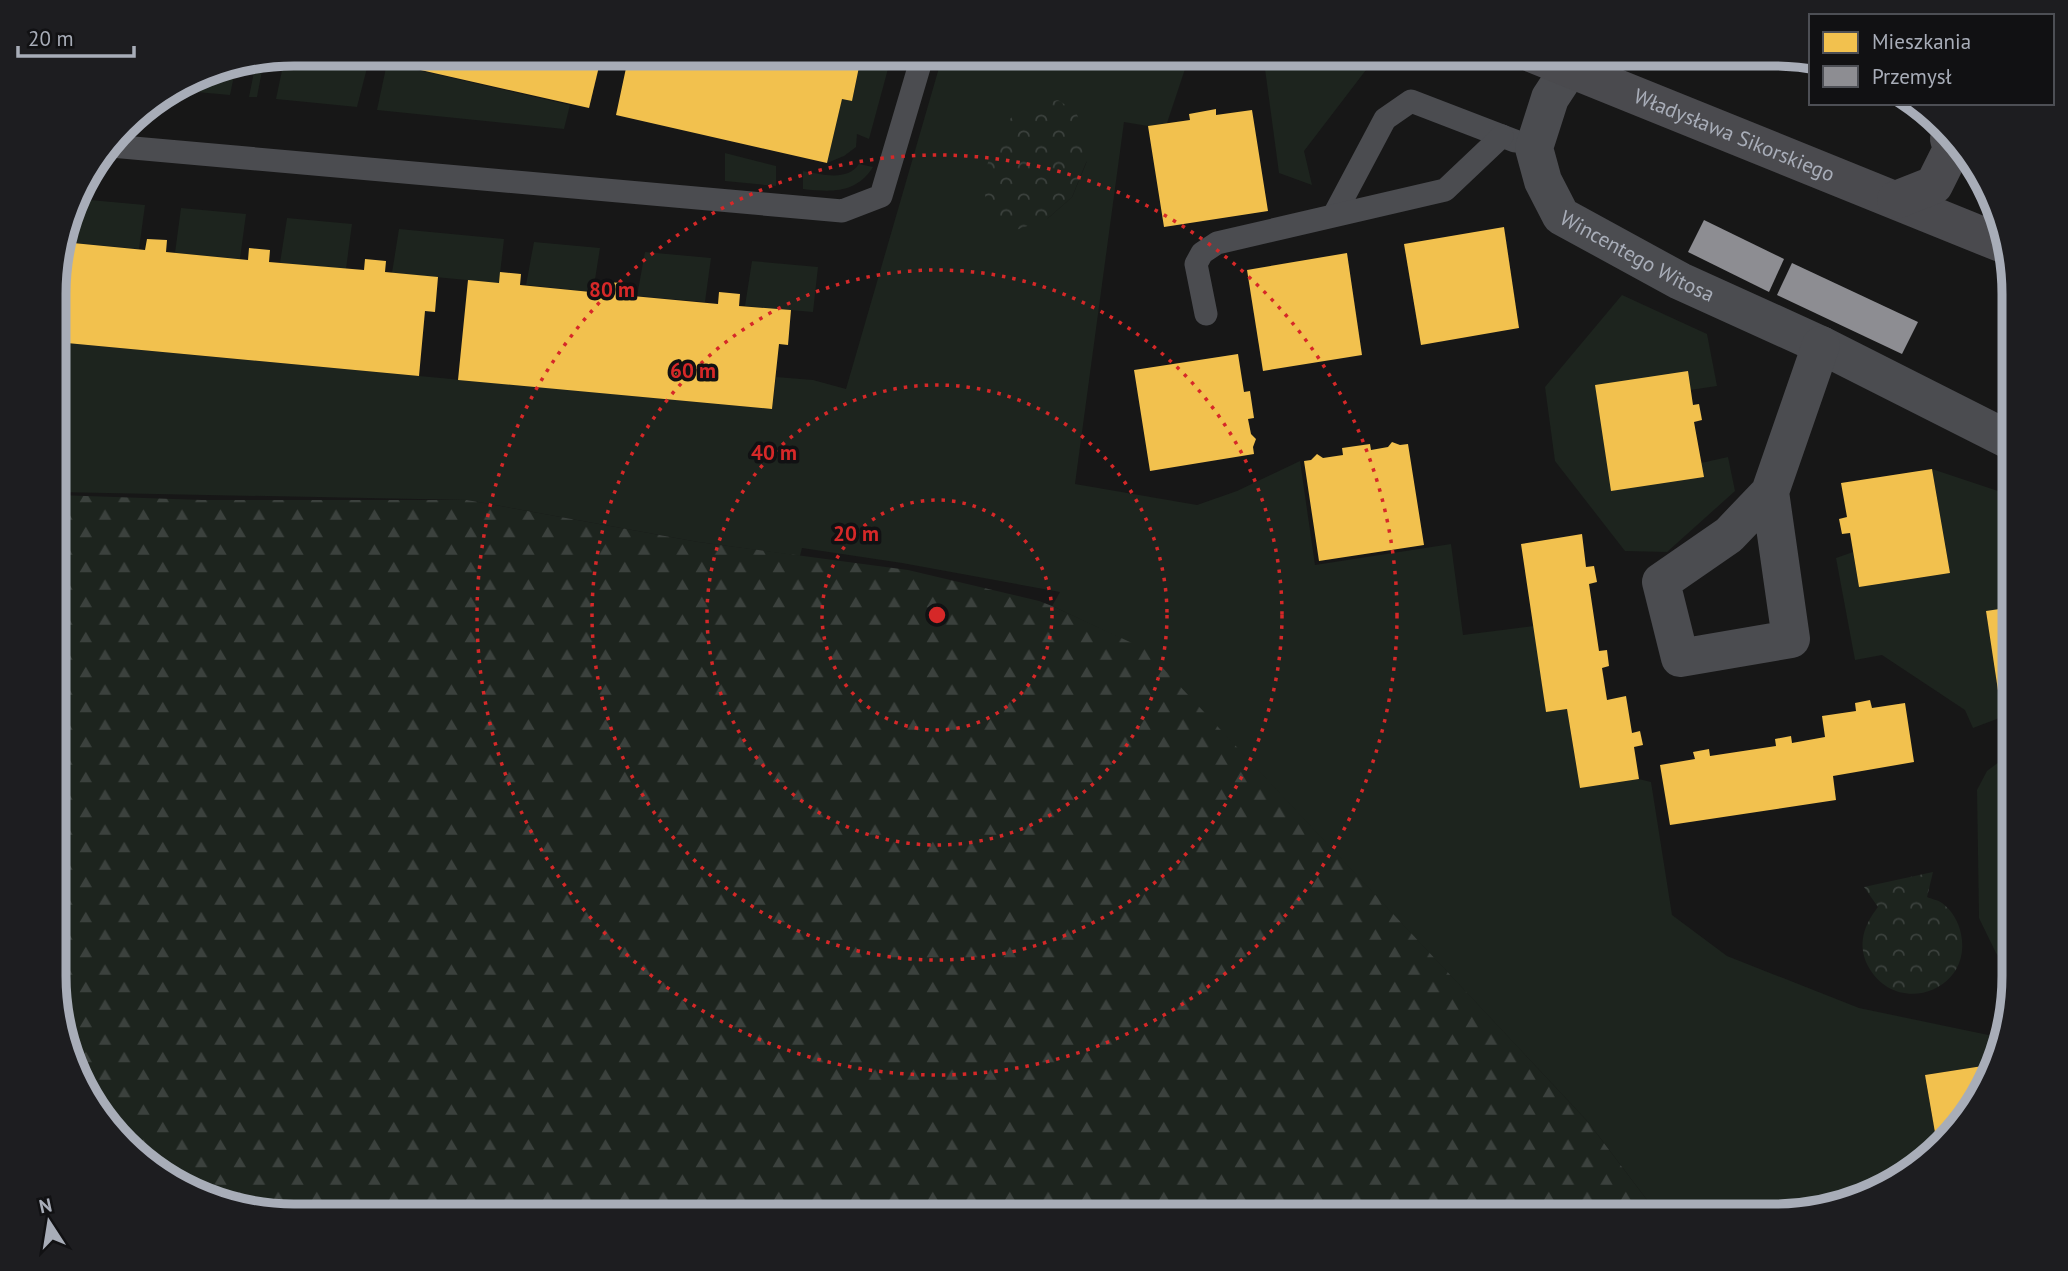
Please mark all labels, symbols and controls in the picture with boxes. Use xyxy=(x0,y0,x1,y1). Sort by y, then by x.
scale bar xyxy=(18,14,133,58)
legend xyxy=(1809,14,2054,105)
text: 20 m xyxy=(28,25,74,52)
text: Mieszkania xyxy=(1872,28,1971,55)
text: Przemysł xyxy=(1872,63,1952,90)
street label: Władysława Sikorskiego xyxy=(1630,82,1839,188)
street label: Wincentego Witosa xyxy=(1555,204,1719,308)
text: 80 m xyxy=(589,276,635,303)
text: 60 m xyxy=(670,357,716,384)
text: 40 m xyxy=(751,439,797,466)
text: 20 m xyxy=(833,520,879,547)
centre of rings xyxy=(925,603,949,627)
north arrow xyxy=(14,1187,84,1257)
text: N xyxy=(37,1192,54,1218)

